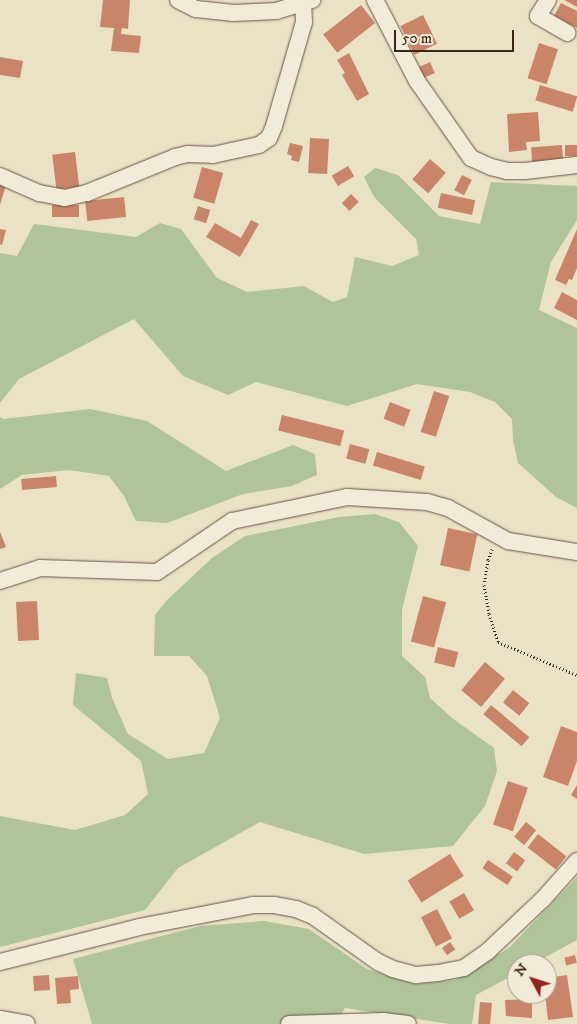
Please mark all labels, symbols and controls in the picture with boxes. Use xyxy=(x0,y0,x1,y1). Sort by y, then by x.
scale bar xyxy=(397,20,517,52)
text: 50 m xyxy=(402,29,432,48)
north arrow xyxy=(507,954,557,1004)
text: N xyxy=(511,960,532,980)

